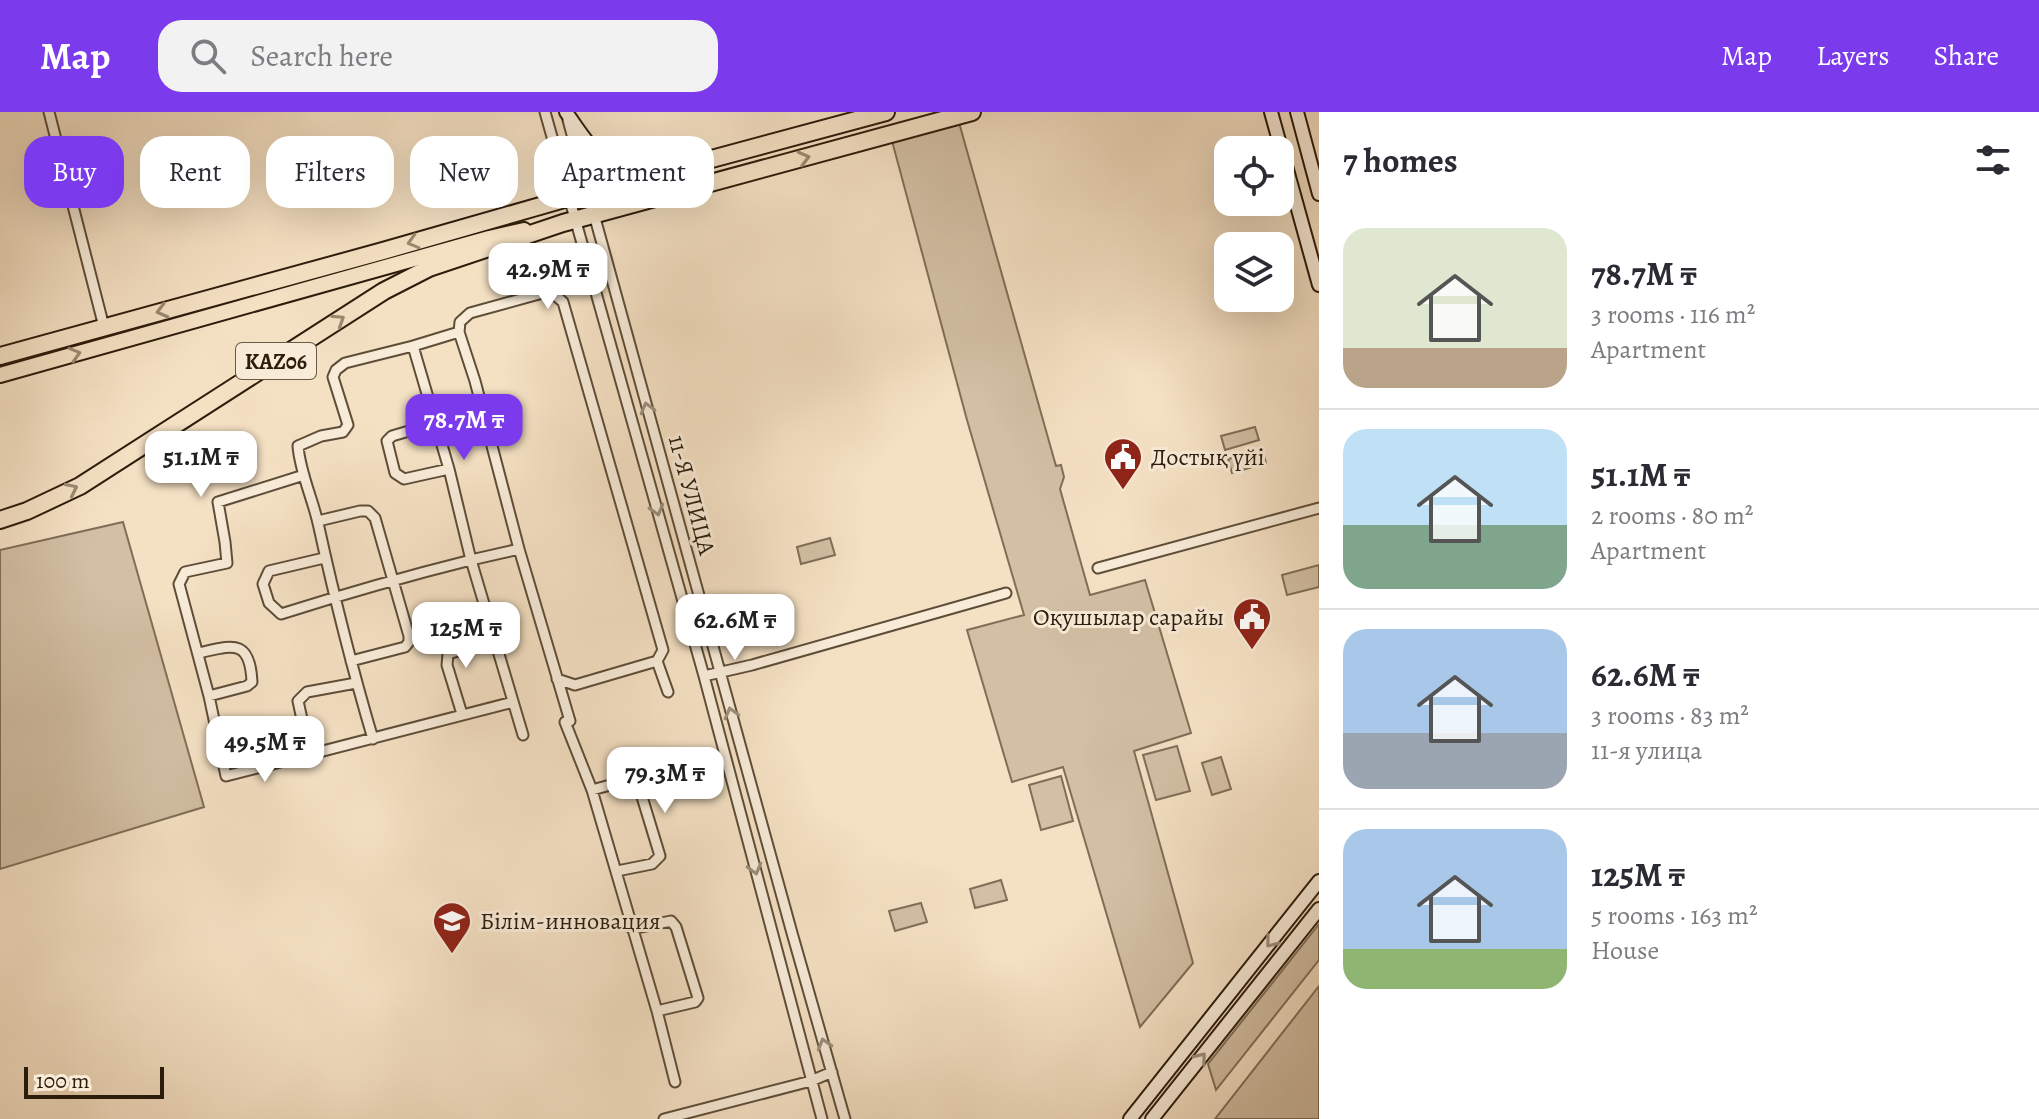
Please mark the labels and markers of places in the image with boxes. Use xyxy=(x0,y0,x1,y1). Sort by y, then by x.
pin: 42.9M ₸ xyxy=(474,243,622,311)
pin: 78.7M ₸ xyxy=(390,394,538,462)
pin: 51.1M ₸ xyxy=(127,431,275,499)
public building icon: Достық үйі xyxy=(1102,436,1144,491)
place label: Достық үйі xyxy=(1151,441,1265,473)
pin: 62.6M ₸ xyxy=(661,594,809,662)
public building icon: Оқушылар сарайы xyxy=(1231,596,1273,651)
place label: Оқушылар сарайы xyxy=(1033,601,1224,633)
pin: 125M ₸ xyxy=(401,602,531,670)
pin: 49.5M ₸ xyxy=(191,716,339,784)
pin: 79.3M ₸ xyxy=(591,747,739,815)
school or university icon: Білім-инновация xyxy=(431,900,473,955)
place label: Білім-инновация xyxy=(480,905,661,937)

